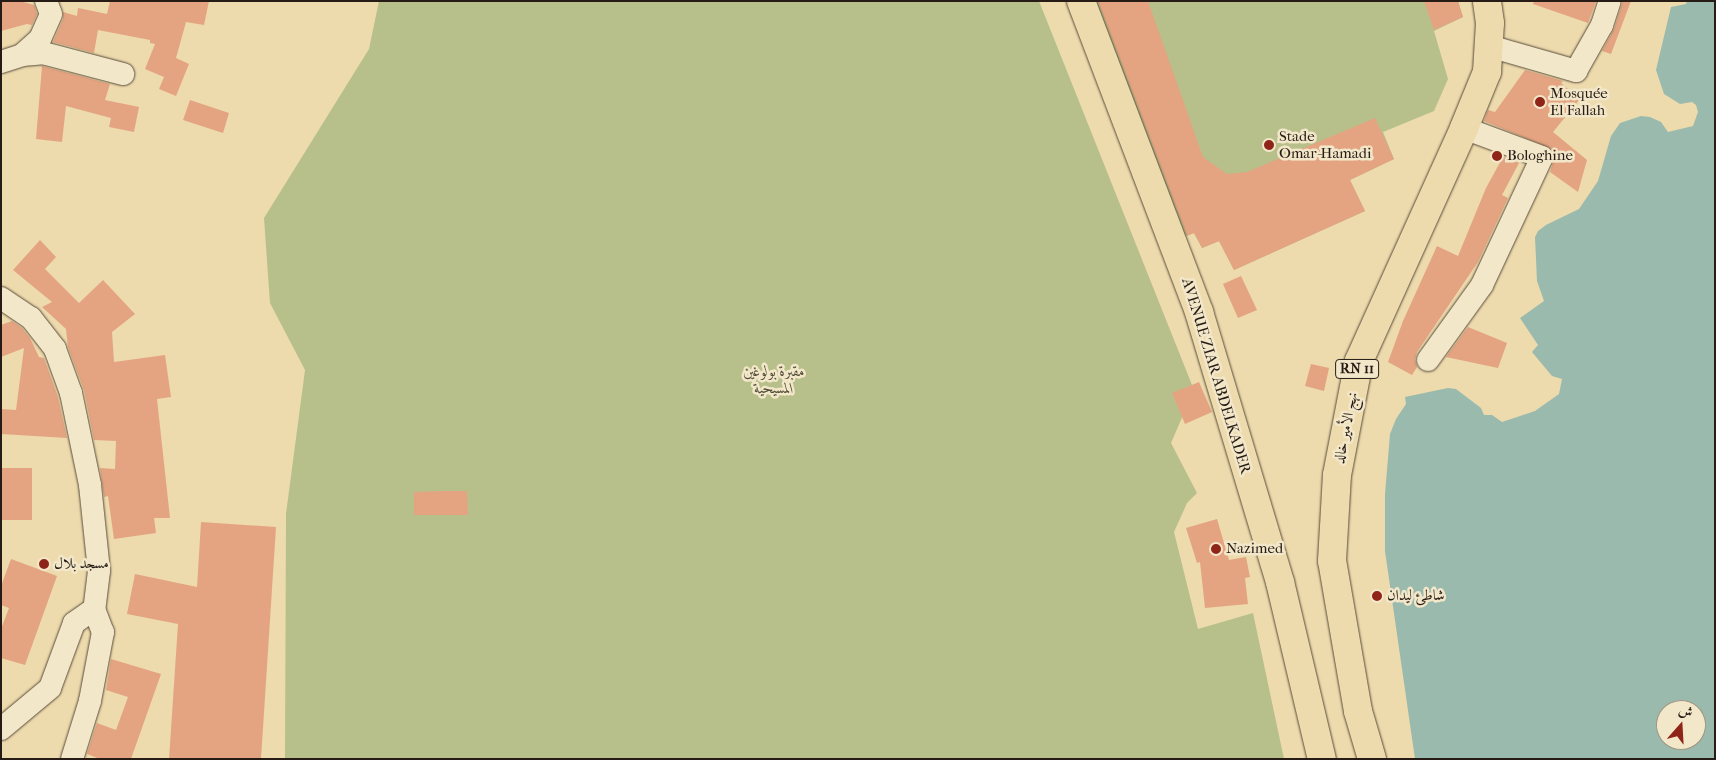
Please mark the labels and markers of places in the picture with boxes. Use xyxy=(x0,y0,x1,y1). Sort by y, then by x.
place label: Mosquée El Fallah xyxy=(1550,84,1608,119)
marker: Mosquée El Fallah xyxy=(1534,96,1546,108)
place label: Stade Omar-Hamadi xyxy=(1279,127,1371,162)
marker: Stade Omar-Hamadi xyxy=(1263,139,1275,151)
place label: Bologhine xyxy=(1507,147,1573,165)
marker: Bologhine xyxy=(1491,150,1503,162)
place label: Nazimed xyxy=(1226,540,1283,558)
marker: Nazimed xyxy=(1210,543,1222,555)
place label: مسجد بلال xyxy=(54,555,109,573)
marker: مسجد بلال xyxy=(38,558,50,570)
place label: شاطئ ليدان xyxy=(1387,587,1445,605)
marker: شاطئ ليدان xyxy=(1371,590,1383,602)

